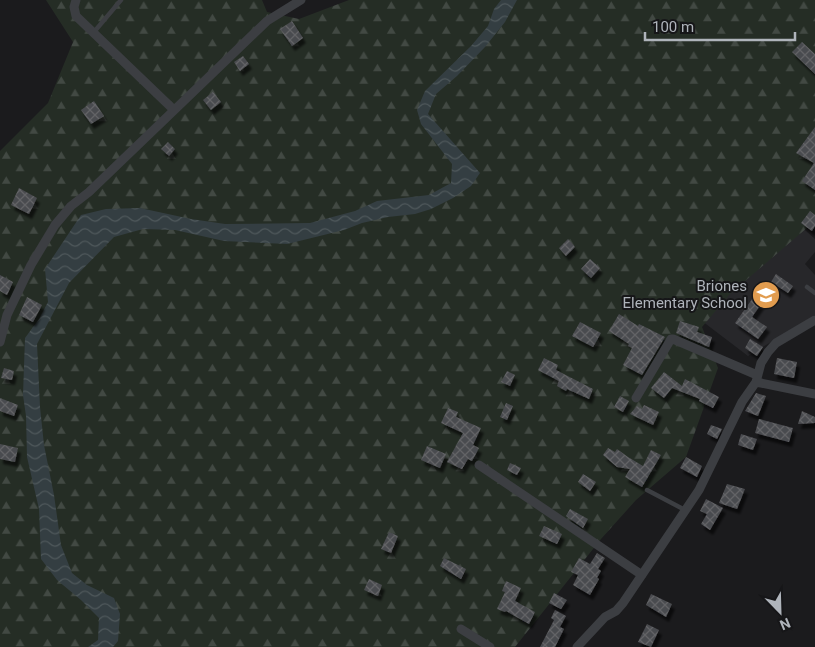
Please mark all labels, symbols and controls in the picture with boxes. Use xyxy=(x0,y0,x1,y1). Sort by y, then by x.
scale bar xyxy=(645,10,795,42)
text: 100 m xyxy=(652,18,694,36)
place label: Briones Elementary School xyxy=(623,277,747,312)
school or university icon: Briones Elementary School xyxy=(751,280,781,310)
north arrow xyxy=(755,587,805,637)
text: N xyxy=(777,615,793,633)

